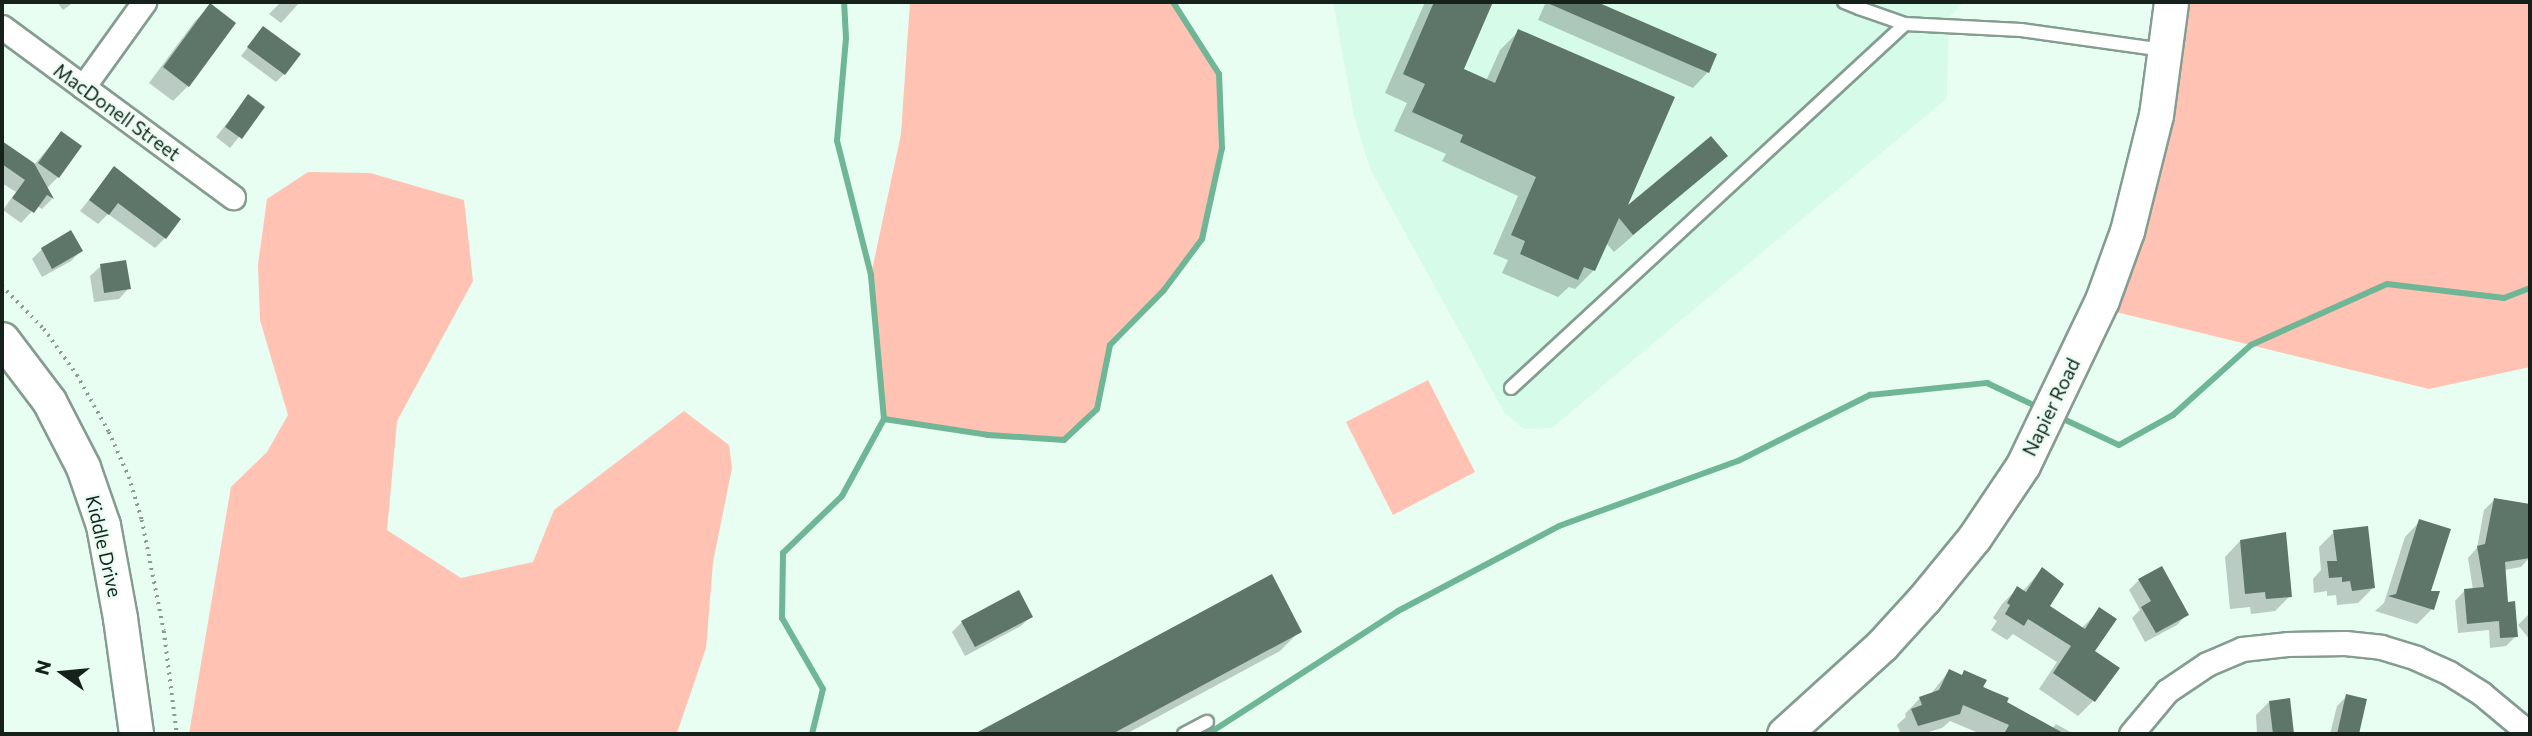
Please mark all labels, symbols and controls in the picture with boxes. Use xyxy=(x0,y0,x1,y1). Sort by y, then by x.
street label: MacDonell Street xyxy=(49,59,185,165)
street label: Napier Road xyxy=(2018,354,2084,460)
street label: Kiddle Drive xyxy=(81,493,127,599)
north arrow xyxy=(28,638,98,708)
text: N xyxy=(29,658,55,677)

